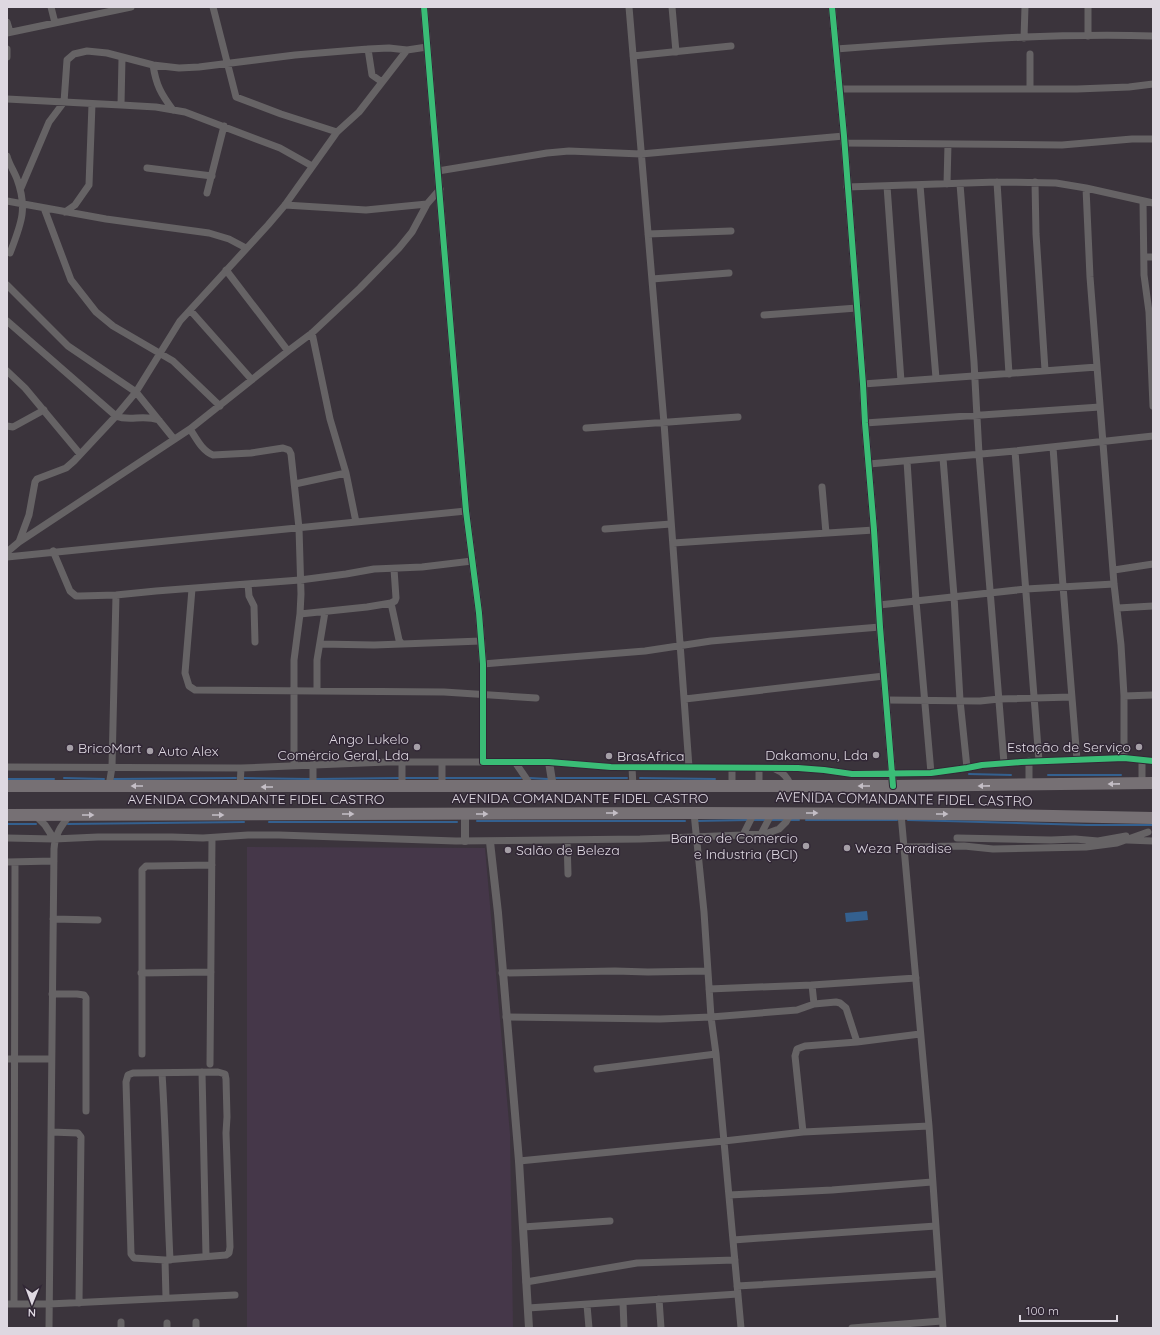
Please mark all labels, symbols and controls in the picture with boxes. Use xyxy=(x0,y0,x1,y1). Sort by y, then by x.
place label: Ango Lukelo Comércio Geral, Lda xyxy=(278,730,409,764)
place label: Estação de Serviço xyxy=(1007,738,1131,756)
place label: BricoMart xyxy=(78,739,142,757)
place label: Auto Alex xyxy=(158,742,219,760)
marker: Ango Lukelo Comércio Geral, Lda xyxy=(412,742,422,752)
marker: Estação de Serviço xyxy=(1134,742,1144,752)
marker: BricoMart xyxy=(65,743,75,753)
marker: Auto Alex xyxy=(145,746,155,756)
place label: Dakamonu, Lda xyxy=(765,746,868,764)
place label: BrasAfrica xyxy=(617,747,685,765)
marker: Dakamonu, Lda xyxy=(871,750,881,760)
marker: BrasAfrica xyxy=(604,751,614,761)
one-way arrow xyxy=(1107,781,1120,787)
one-way arrow xyxy=(131,783,143,790)
one-way arrow xyxy=(857,783,870,789)
one-way arrow xyxy=(977,783,990,789)
one-way arrow xyxy=(260,784,273,790)
street label: AVENIDA COMANDANTE FIDEL CASTRO xyxy=(775,788,1033,810)
street label: AVENIDA COMANDANTE FIDEL CASTRO xyxy=(452,789,709,807)
street label: AVENIDA COMANDANTE FIDEL CASTRO xyxy=(128,790,385,808)
one-way arrow xyxy=(606,810,619,816)
one-way arrow xyxy=(806,810,818,817)
one-way arrow xyxy=(342,811,355,817)
one-way arrow xyxy=(476,811,489,817)
one-way arrow xyxy=(936,811,949,817)
one-way arrow xyxy=(82,812,95,818)
one-way arrow xyxy=(212,812,225,818)
place label: Banco de Comercio e Industria (BCI) xyxy=(671,829,798,863)
place label: Weza Paradise xyxy=(855,839,952,857)
place label: Salão de Beleza xyxy=(516,841,620,859)
marker: Banco de Comercio e Industria (BCI) xyxy=(801,841,811,851)
marker: Weza Paradise xyxy=(842,843,852,853)
marker: Salão de Beleza xyxy=(503,845,513,855)
north arrow xyxy=(12,1283,52,1323)
scale bar xyxy=(1020,1297,1117,1323)
text: 100 m xyxy=(1026,1303,1059,1318)
text: N xyxy=(28,1306,36,1320)

